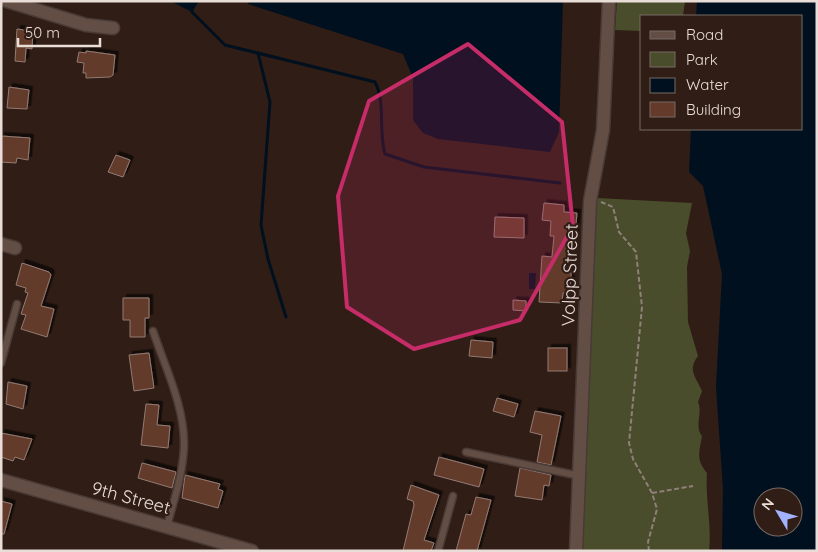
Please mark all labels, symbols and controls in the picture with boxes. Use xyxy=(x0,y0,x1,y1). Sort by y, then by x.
scale bar xyxy=(18,15,100,47)
legend xyxy=(640,15,803,130)
text: 50 m xyxy=(25,23,60,42)
text: Road xyxy=(686,25,723,44)
text: Park xyxy=(686,50,718,69)
text: Water xyxy=(686,75,729,94)
text: Building xyxy=(686,100,741,119)
street label: Volpp Street xyxy=(556,223,583,327)
street label: 9th Street xyxy=(89,476,173,519)
north arrow xyxy=(753,487,803,537)
text: N xyxy=(757,494,778,514)

